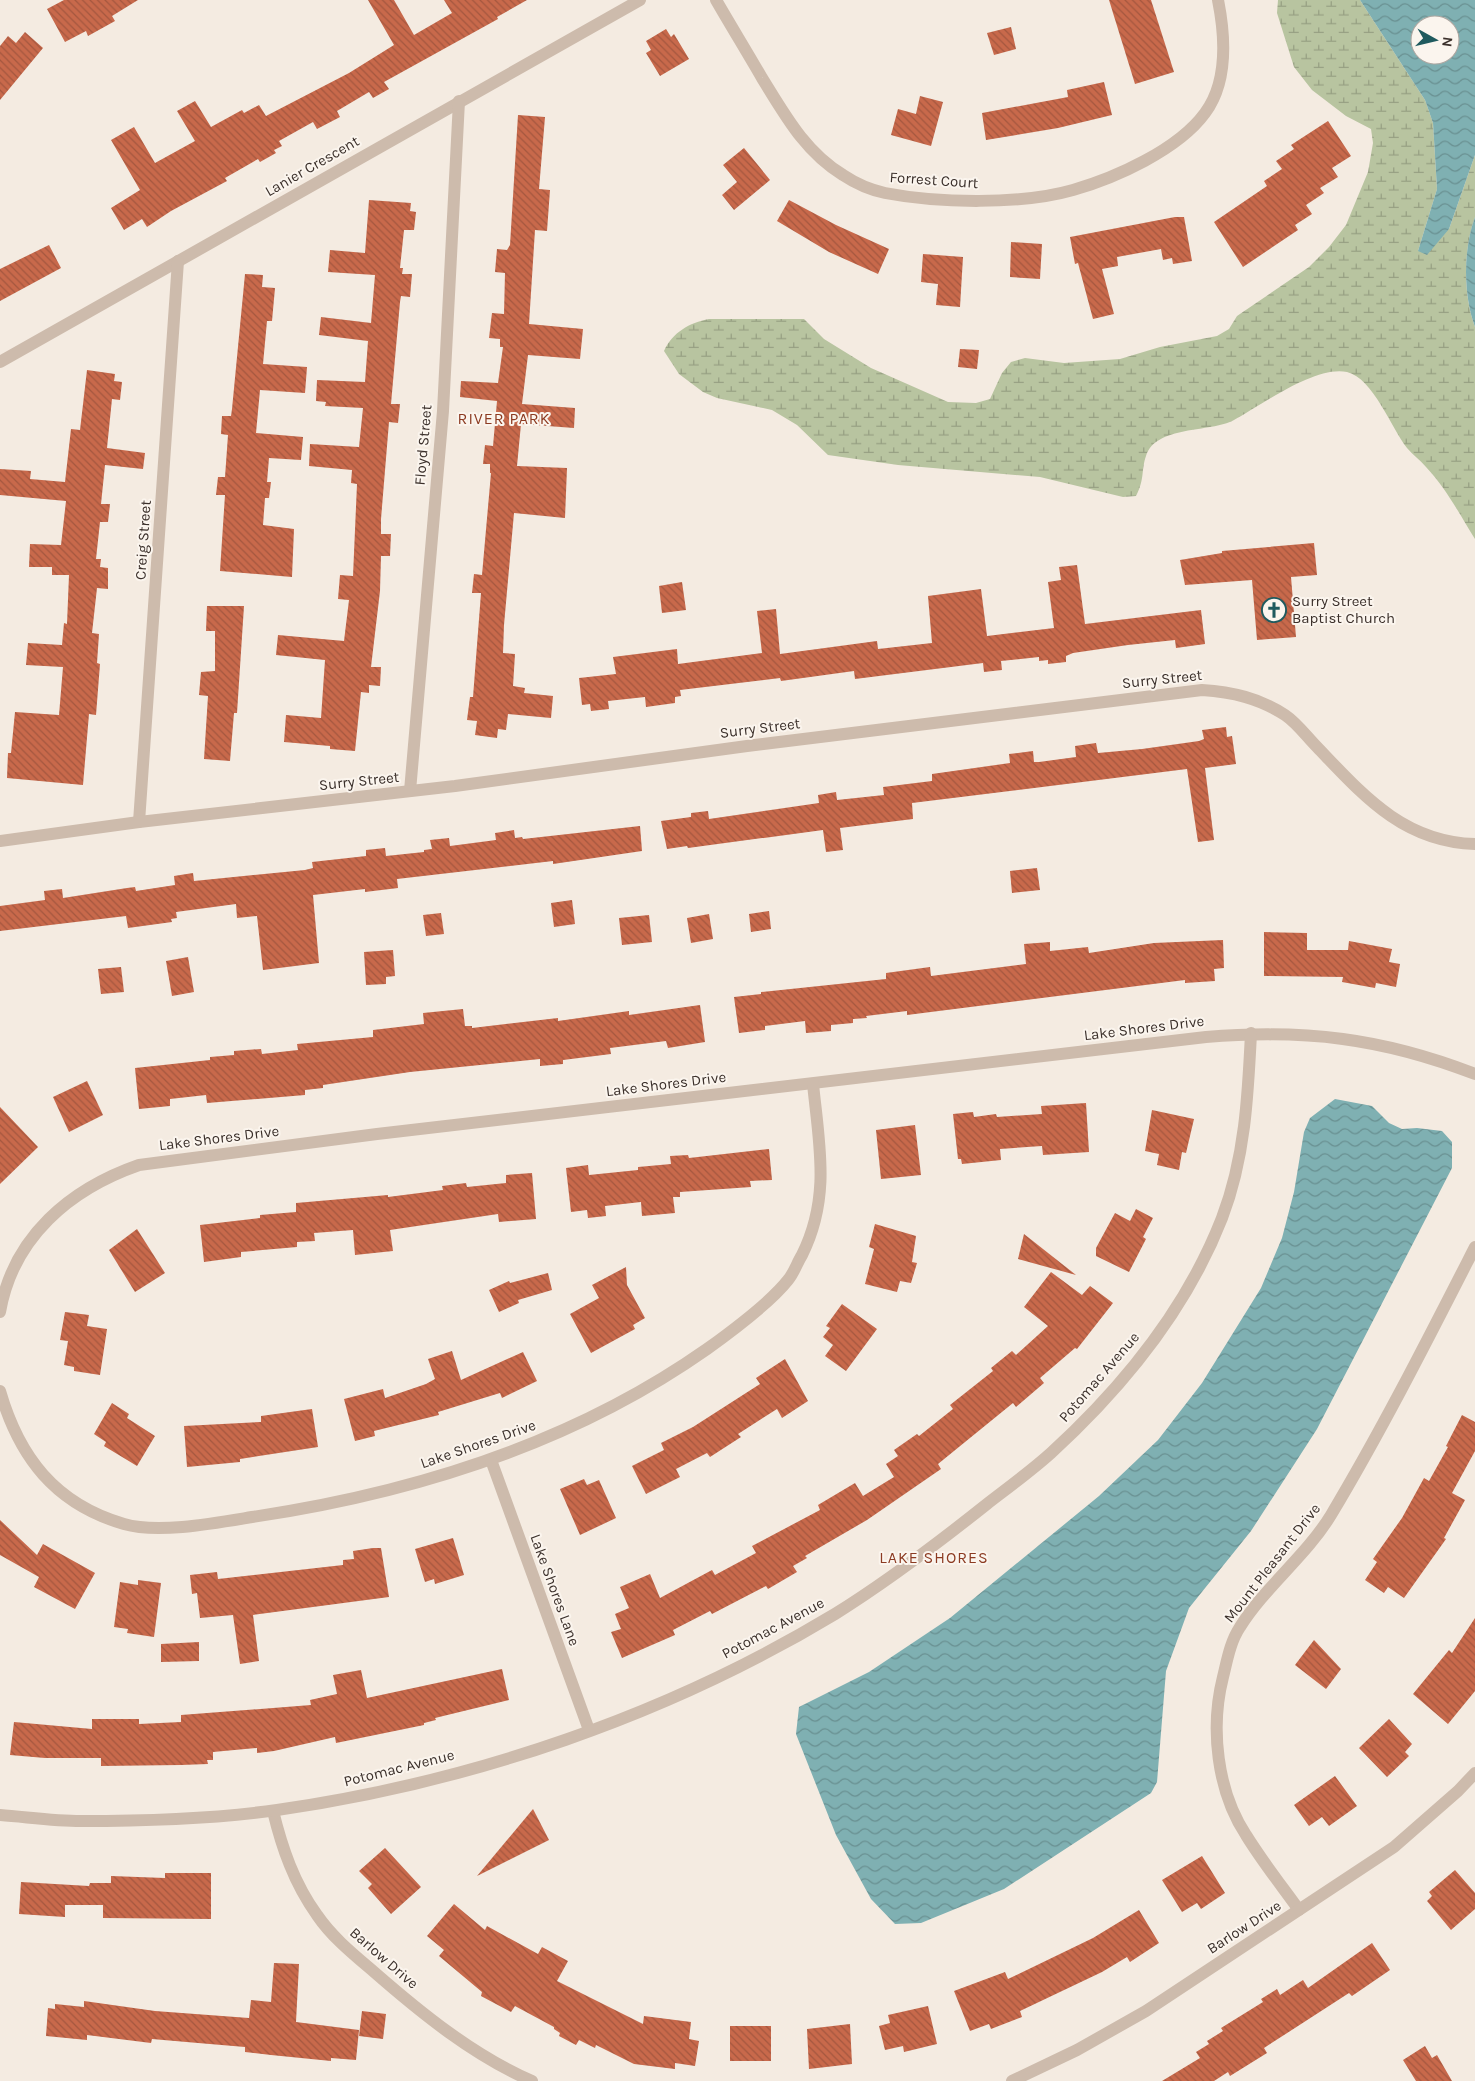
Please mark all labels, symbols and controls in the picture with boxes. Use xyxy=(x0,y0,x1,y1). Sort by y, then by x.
north arrow xyxy=(1410,15,1460,65)
text: N xyxy=(1438,36,1456,48)
street label: Lanier Crescent xyxy=(262,132,363,200)
street label: Forrest Court xyxy=(889,168,979,192)
street label: Floyd Street xyxy=(411,404,436,486)
district label: RIVER PARK xyxy=(458,409,550,428)
street label: Creig Street xyxy=(131,499,155,581)
place label: Surry Street Baptist Church xyxy=(1292,592,1395,627)
church icon: Surry Street Baptist Church xyxy=(1261,597,1287,623)
street label: Surry Street xyxy=(1121,666,1203,692)
street label: Surry Street xyxy=(719,714,802,742)
street label: Surry Street xyxy=(318,768,400,794)
street label: Lake Shores Drive xyxy=(1083,1012,1205,1044)
street label: Lake Shores Drive xyxy=(605,1068,727,1100)
street label: Lake Shores Drive xyxy=(158,1122,280,1154)
street label: Potomac Avenue xyxy=(1055,1328,1143,1426)
street label: Lake Shores Drive xyxy=(418,1416,538,1472)
street label: Mount Pleasant Drive xyxy=(1220,1500,1324,1626)
street label: Lake Shores Lane xyxy=(526,1532,584,1648)
district label: LAKE SHORES xyxy=(879,1548,989,1567)
street label: Potomac Avenue xyxy=(719,1593,827,1663)
street label: Potomac Avenue xyxy=(342,1746,456,1790)
street label: Barlow Drive xyxy=(1204,1896,1284,1958)
street label: Barlow Drive xyxy=(346,1923,422,1993)

